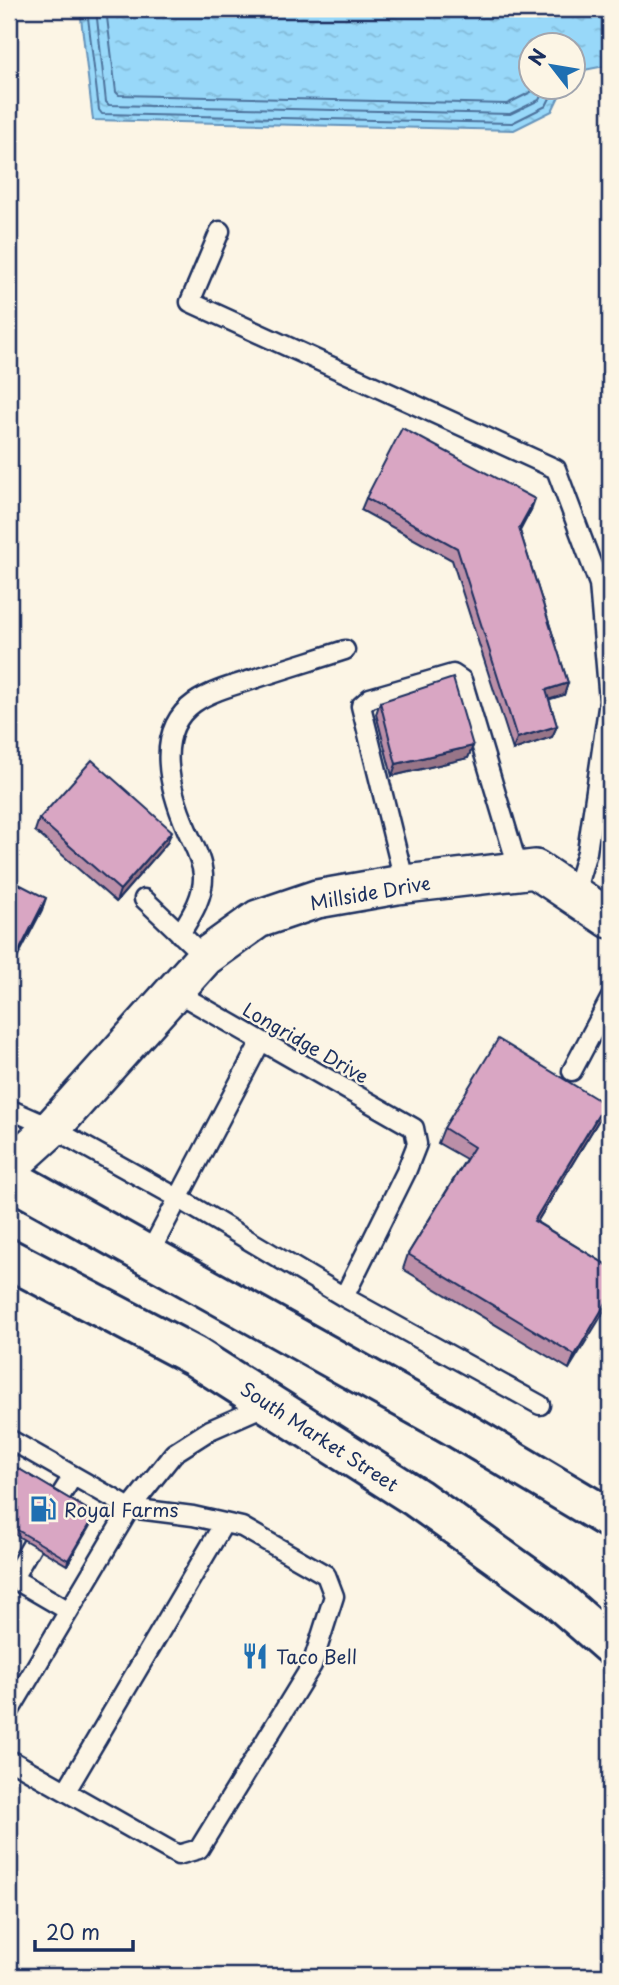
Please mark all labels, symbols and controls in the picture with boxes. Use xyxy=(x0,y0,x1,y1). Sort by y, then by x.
north arrow xyxy=(518,32,588,102)
text: N xyxy=(521,43,552,70)
street label: Millside Drive xyxy=(308,868,432,916)
street label: Longridge Drive xyxy=(238,995,374,1089)
street label: South Market Street xyxy=(235,1374,405,1498)
fuel station icon: Royal Farms xyxy=(28,1494,58,1524)
place label: Royal Farms xyxy=(64,1495,178,1523)
restaurant icon: Taco Bell xyxy=(240,1641,270,1671)
place label: Taco Bell xyxy=(276,1642,357,1670)
scale bar xyxy=(35,1908,133,1952)
text: 20 m xyxy=(46,1915,100,1947)

